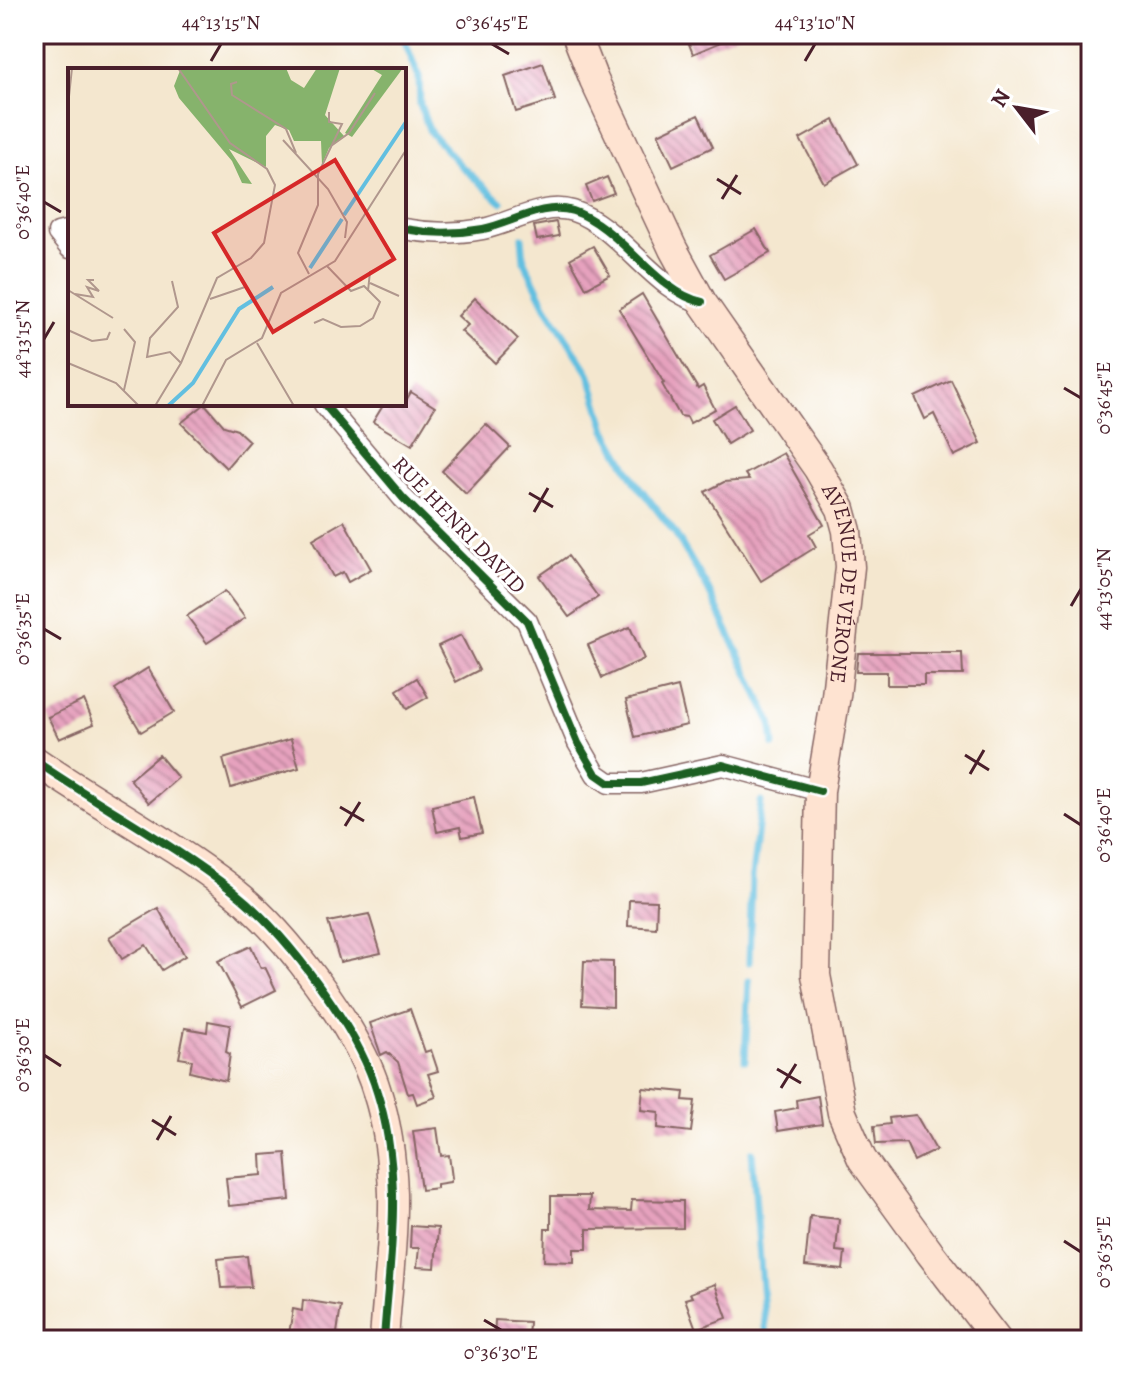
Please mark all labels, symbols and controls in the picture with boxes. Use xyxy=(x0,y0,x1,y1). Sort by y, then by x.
text: 44°13'15"N xyxy=(182,9,260,36)
text: 0°36'45"E xyxy=(455,9,529,36)
text: 44°13'10"N xyxy=(775,9,855,36)
inset map xyxy=(68,68,406,406)
north arrow xyxy=(977,68,1057,148)
text: N xyxy=(984,84,1018,113)
text: 0°36'40"E xyxy=(9,164,36,240)
text: 44°13'15"N xyxy=(9,300,36,378)
text: 0°36'45"E xyxy=(1090,361,1117,435)
street label: RUE HENRI DAVID xyxy=(386,450,532,600)
street label: AVENUE DE VÉRONE xyxy=(814,477,865,685)
text: 44°13'05"N xyxy=(1090,548,1117,630)
text: 0°36'35"E xyxy=(9,593,36,665)
text: 0°36'40"E xyxy=(1090,787,1117,863)
text: 0°36'30"E xyxy=(9,1018,36,1092)
text: 0°36'35"E xyxy=(1090,1216,1117,1288)
text: 0°36'30"E xyxy=(464,1339,538,1366)

